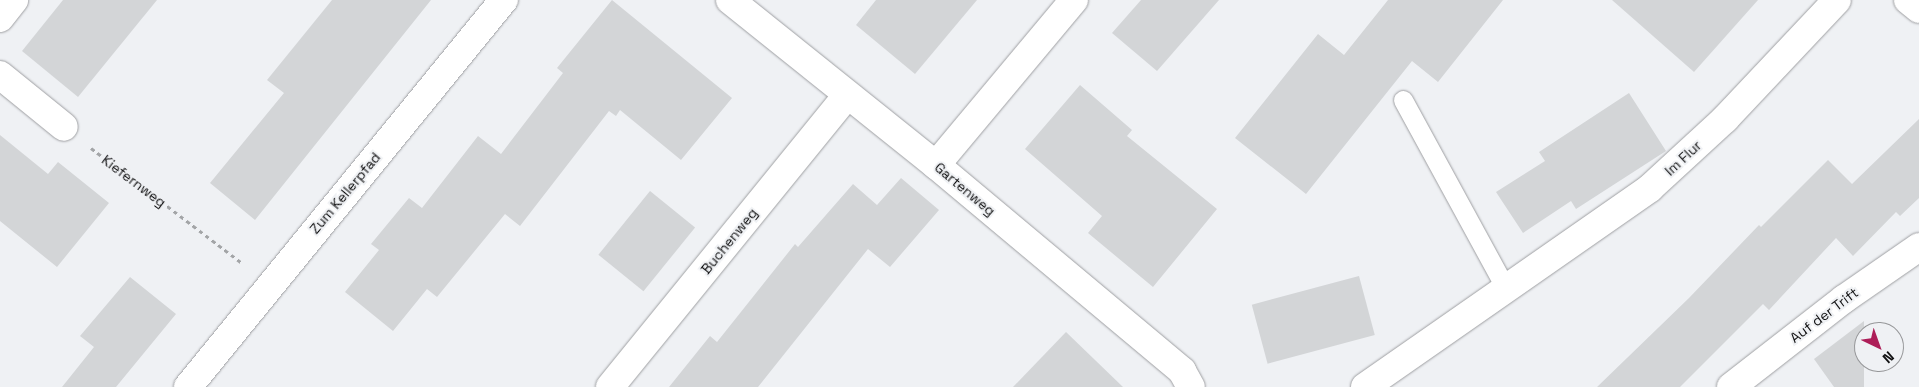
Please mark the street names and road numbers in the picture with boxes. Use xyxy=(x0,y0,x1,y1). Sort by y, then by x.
street label: Im Flur xyxy=(1661,137,1705,179)
street label: Zum Kellerpfad xyxy=(306,149,384,237)
street label: Kiefernweg xyxy=(98,151,170,211)
street label: Gartenweg xyxy=(931,159,999,219)
street label: Buchenweg xyxy=(697,205,761,277)
street label: Auf der Trift xyxy=(1786,284,1862,346)

